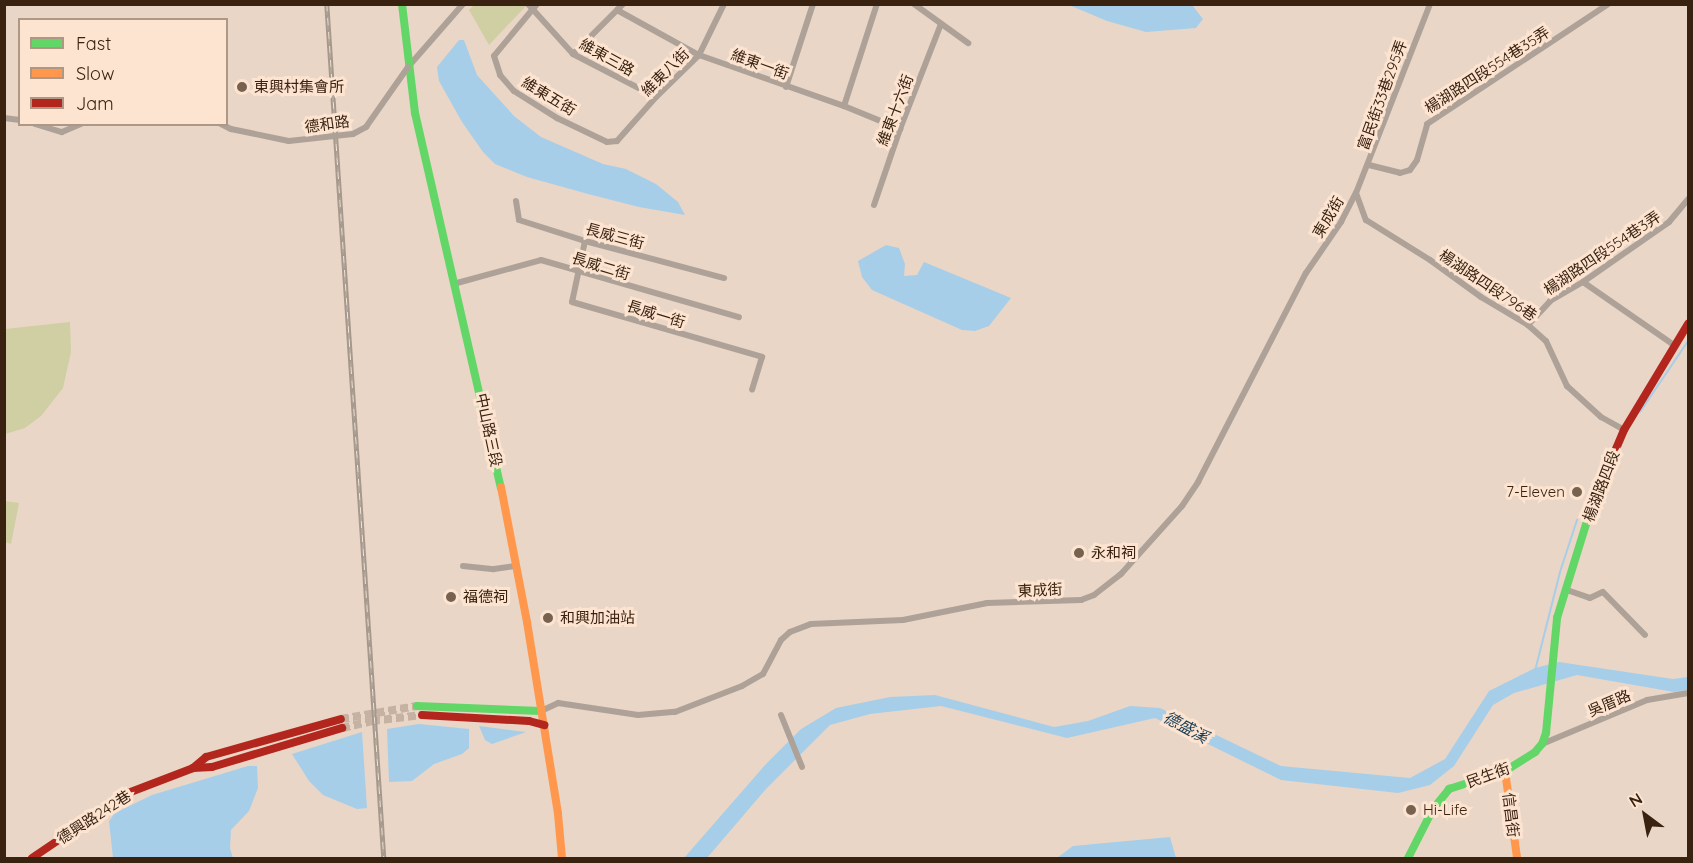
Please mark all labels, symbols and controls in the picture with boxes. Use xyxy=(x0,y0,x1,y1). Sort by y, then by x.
legend xyxy=(18,18,228,126)
street label: 楊湖路四段554巷35弄 xyxy=(1421,23,1553,117)
text: Fast xyxy=(76,32,111,55)
street label: 維東三路 xyxy=(576,35,638,79)
street label: 富民街33巷295弄 xyxy=(1354,38,1410,152)
street label: 維東八街 xyxy=(637,44,693,100)
street label: 維東一街 xyxy=(729,45,791,83)
text: Slow xyxy=(76,62,114,85)
street label: 維東十六街 xyxy=(873,72,917,148)
street label: 維東五街 xyxy=(519,73,579,119)
place label: 東興村集會所 xyxy=(254,78,344,96)
marker: 東興村集會所 xyxy=(235,80,249,94)
text: Jam xyxy=(76,92,114,115)
street label: 德和路 xyxy=(303,112,351,136)
street label: 東成街 xyxy=(1309,193,1347,241)
street label: 楊湖路四段554巷3弄 xyxy=(1540,207,1664,299)
street label: 長威三街 xyxy=(584,220,646,252)
street label: 楊湖路四段796巷 xyxy=(1436,246,1540,324)
street label: 長威二街 xyxy=(570,249,632,283)
street label: 長威一街 xyxy=(625,297,687,331)
street label: 中山路三段 xyxy=(472,391,506,469)
street label: 楊湖路四段 xyxy=(1579,448,1623,524)
place label: 7-Eleven xyxy=(1506,483,1565,501)
marker: 7-Eleven xyxy=(1570,485,1584,499)
place label: 永和祠 xyxy=(1091,544,1136,562)
marker: 永和祠 xyxy=(1072,546,1086,560)
street label: 東成街 xyxy=(1017,580,1063,600)
place label: 福德祠 xyxy=(463,588,508,606)
marker: 福德祠 xyxy=(444,590,458,604)
place label: 和興加油站 xyxy=(560,609,635,627)
marker: 和興加油站 xyxy=(541,611,555,625)
street label: 吳厝路 xyxy=(1585,686,1633,720)
water label: 德盛溪 xyxy=(1160,707,1212,747)
street label: 民生街 xyxy=(1464,759,1512,791)
north arrow xyxy=(1615,785,1675,845)
street label: 德興路242巷 xyxy=(54,786,134,848)
text: N xyxy=(1625,788,1646,811)
street label: 信昌街 xyxy=(1499,792,1523,838)
place label: Hi-Life xyxy=(1423,801,1467,819)
marker: Hi-Life xyxy=(1404,803,1418,817)

